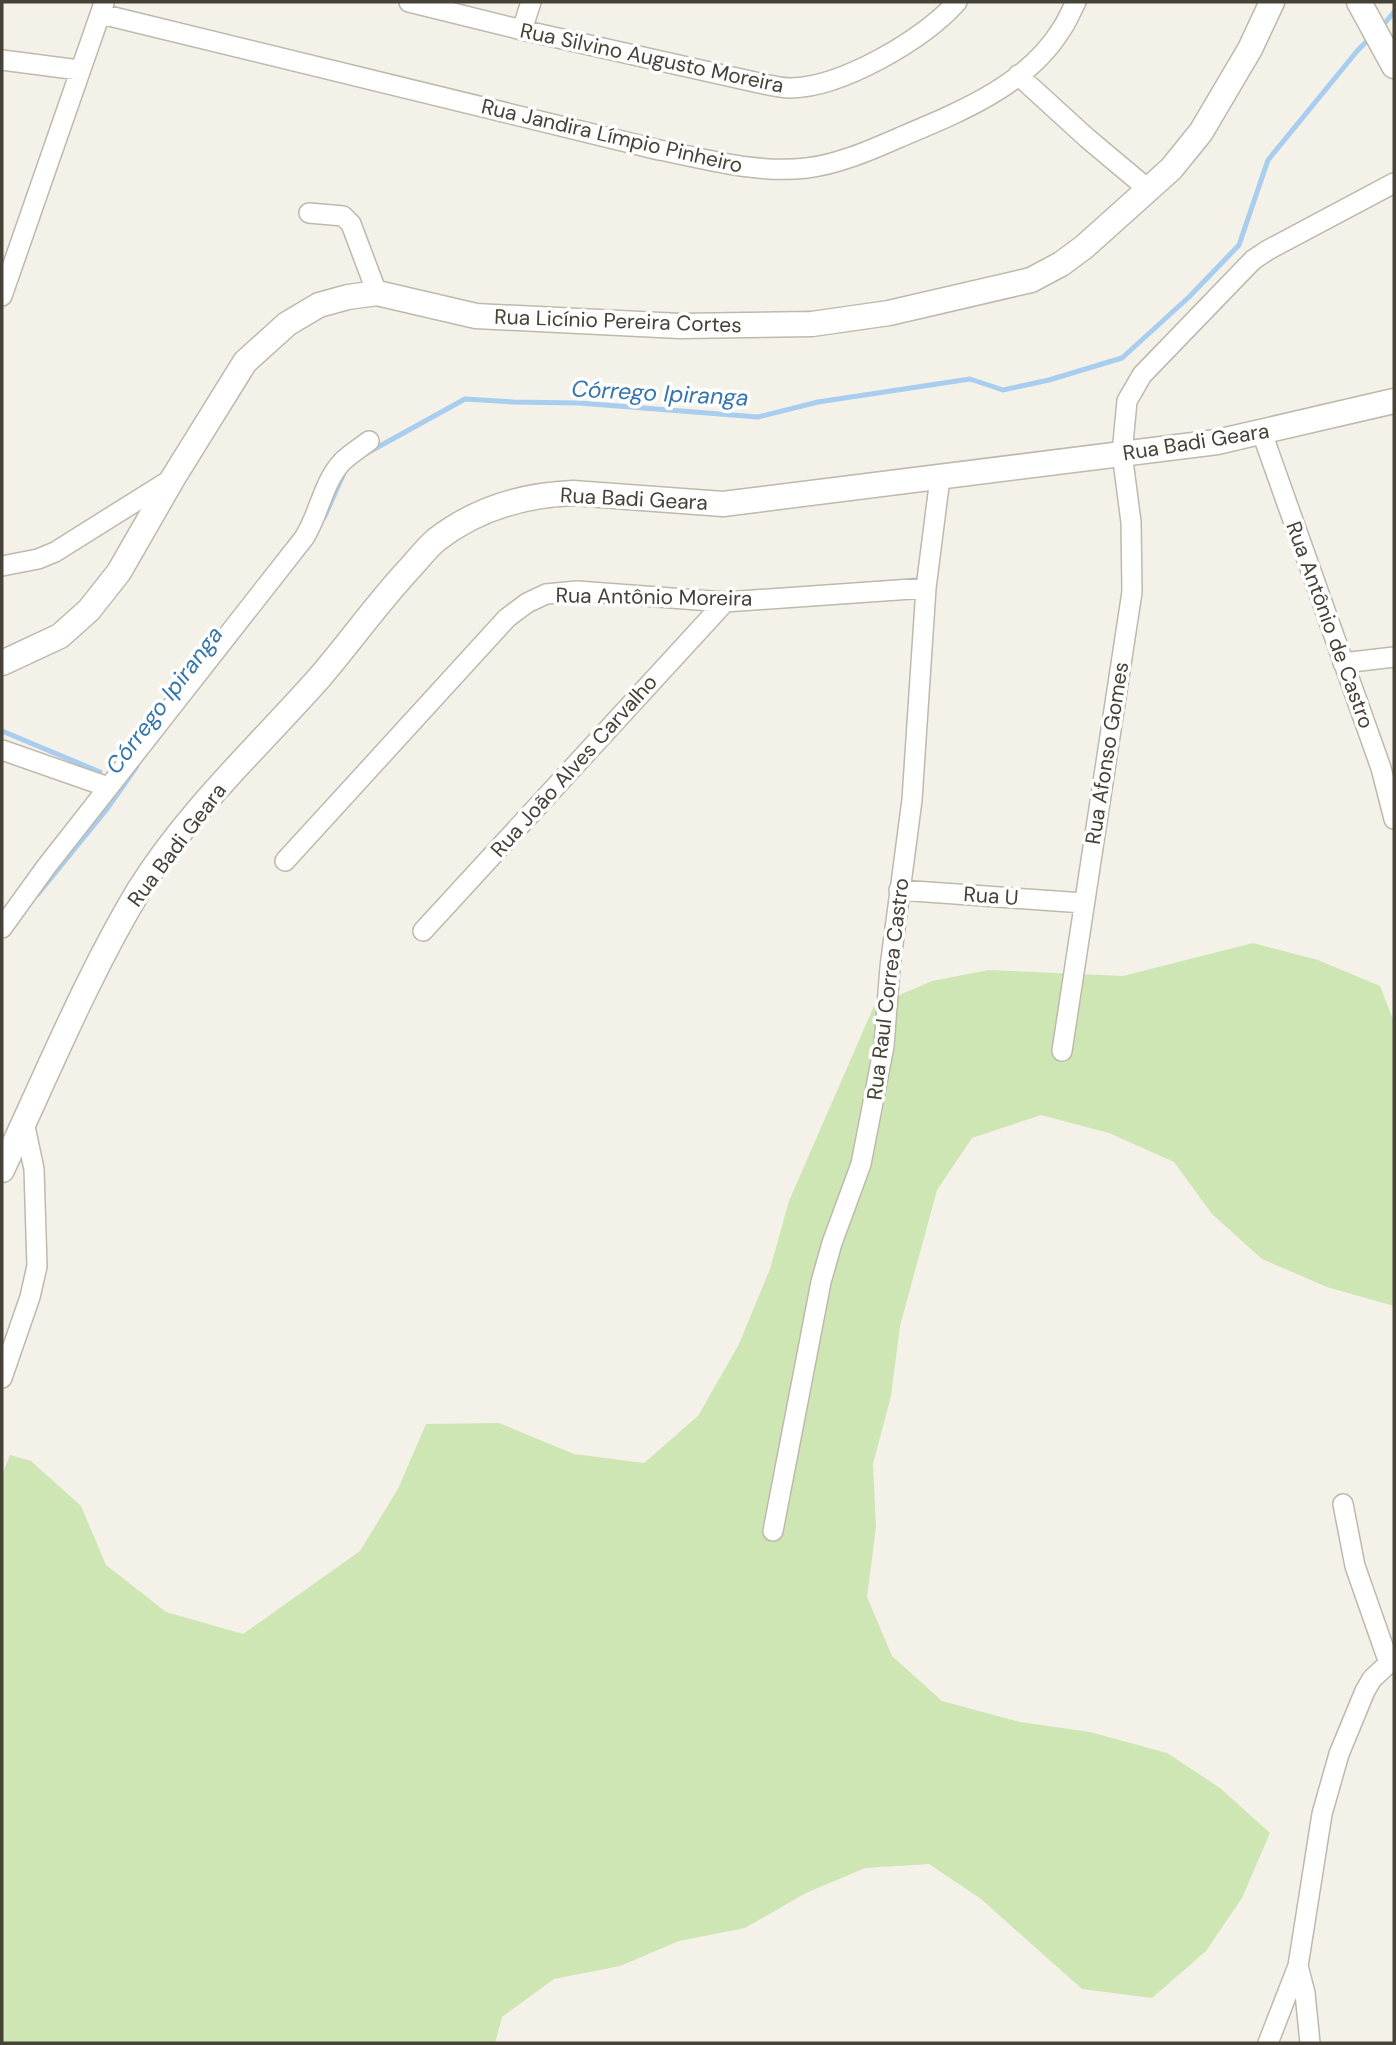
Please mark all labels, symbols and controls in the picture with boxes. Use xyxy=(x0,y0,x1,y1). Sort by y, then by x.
street label: Rua Silvino Augusto Moreira xyxy=(518,16,786,100)
street label: Rua Jandira Límpio Pinheiro xyxy=(479,92,745,180)
street label: Rua Licínio Pereira Cortes xyxy=(494,303,742,339)
water label: Córrego Ipiranga xyxy=(571,373,749,413)
street label: Rua Badi Geara xyxy=(1121,417,1271,467)
street label: Rua Badi Geara xyxy=(559,481,709,517)
street label: Rua Antônio de Castro xyxy=(1280,518,1380,732)
street label: Rua Antônio Moreira xyxy=(555,581,753,613)
water label: Córrego Ipiranga xyxy=(99,620,229,780)
street label: Rua Afonso Gomes xyxy=(1079,660,1135,846)
street label: Rua João Alves Carvalho xyxy=(484,669,664,863)
street label: Rua Badi Geara xyxy=(121,778,233,912)
street label: Rua Raul Correa Castro xyxy=(860,876,916,1102)
street label: Rua U xyxy=(962,880,1020,912)

